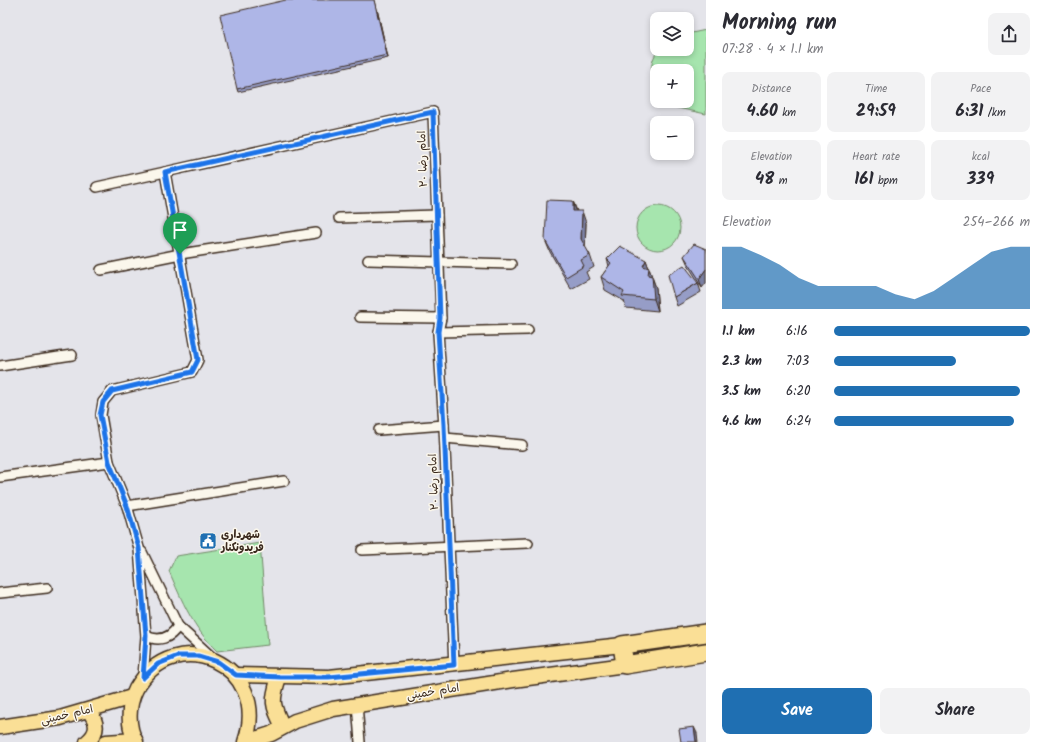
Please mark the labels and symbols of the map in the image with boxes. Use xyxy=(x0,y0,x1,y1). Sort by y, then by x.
street label: امام رضا ۲۰ xyxy=(413,130,433,188)
pin xyxy=(163,213,197,254)
street label: امام رضا ۲۰ xyxy=(424,453,444,511)
place label: شهرداری فریدونکنار xyxy=(220,526,264,557)
public building icon: شهرداری فریدونکنار xyxy=(198,531,218,551)
street label: امام خمینی xyxy=(405,679,461,705)
street label: امام خمینی xyxy=(39,700,95,730)

